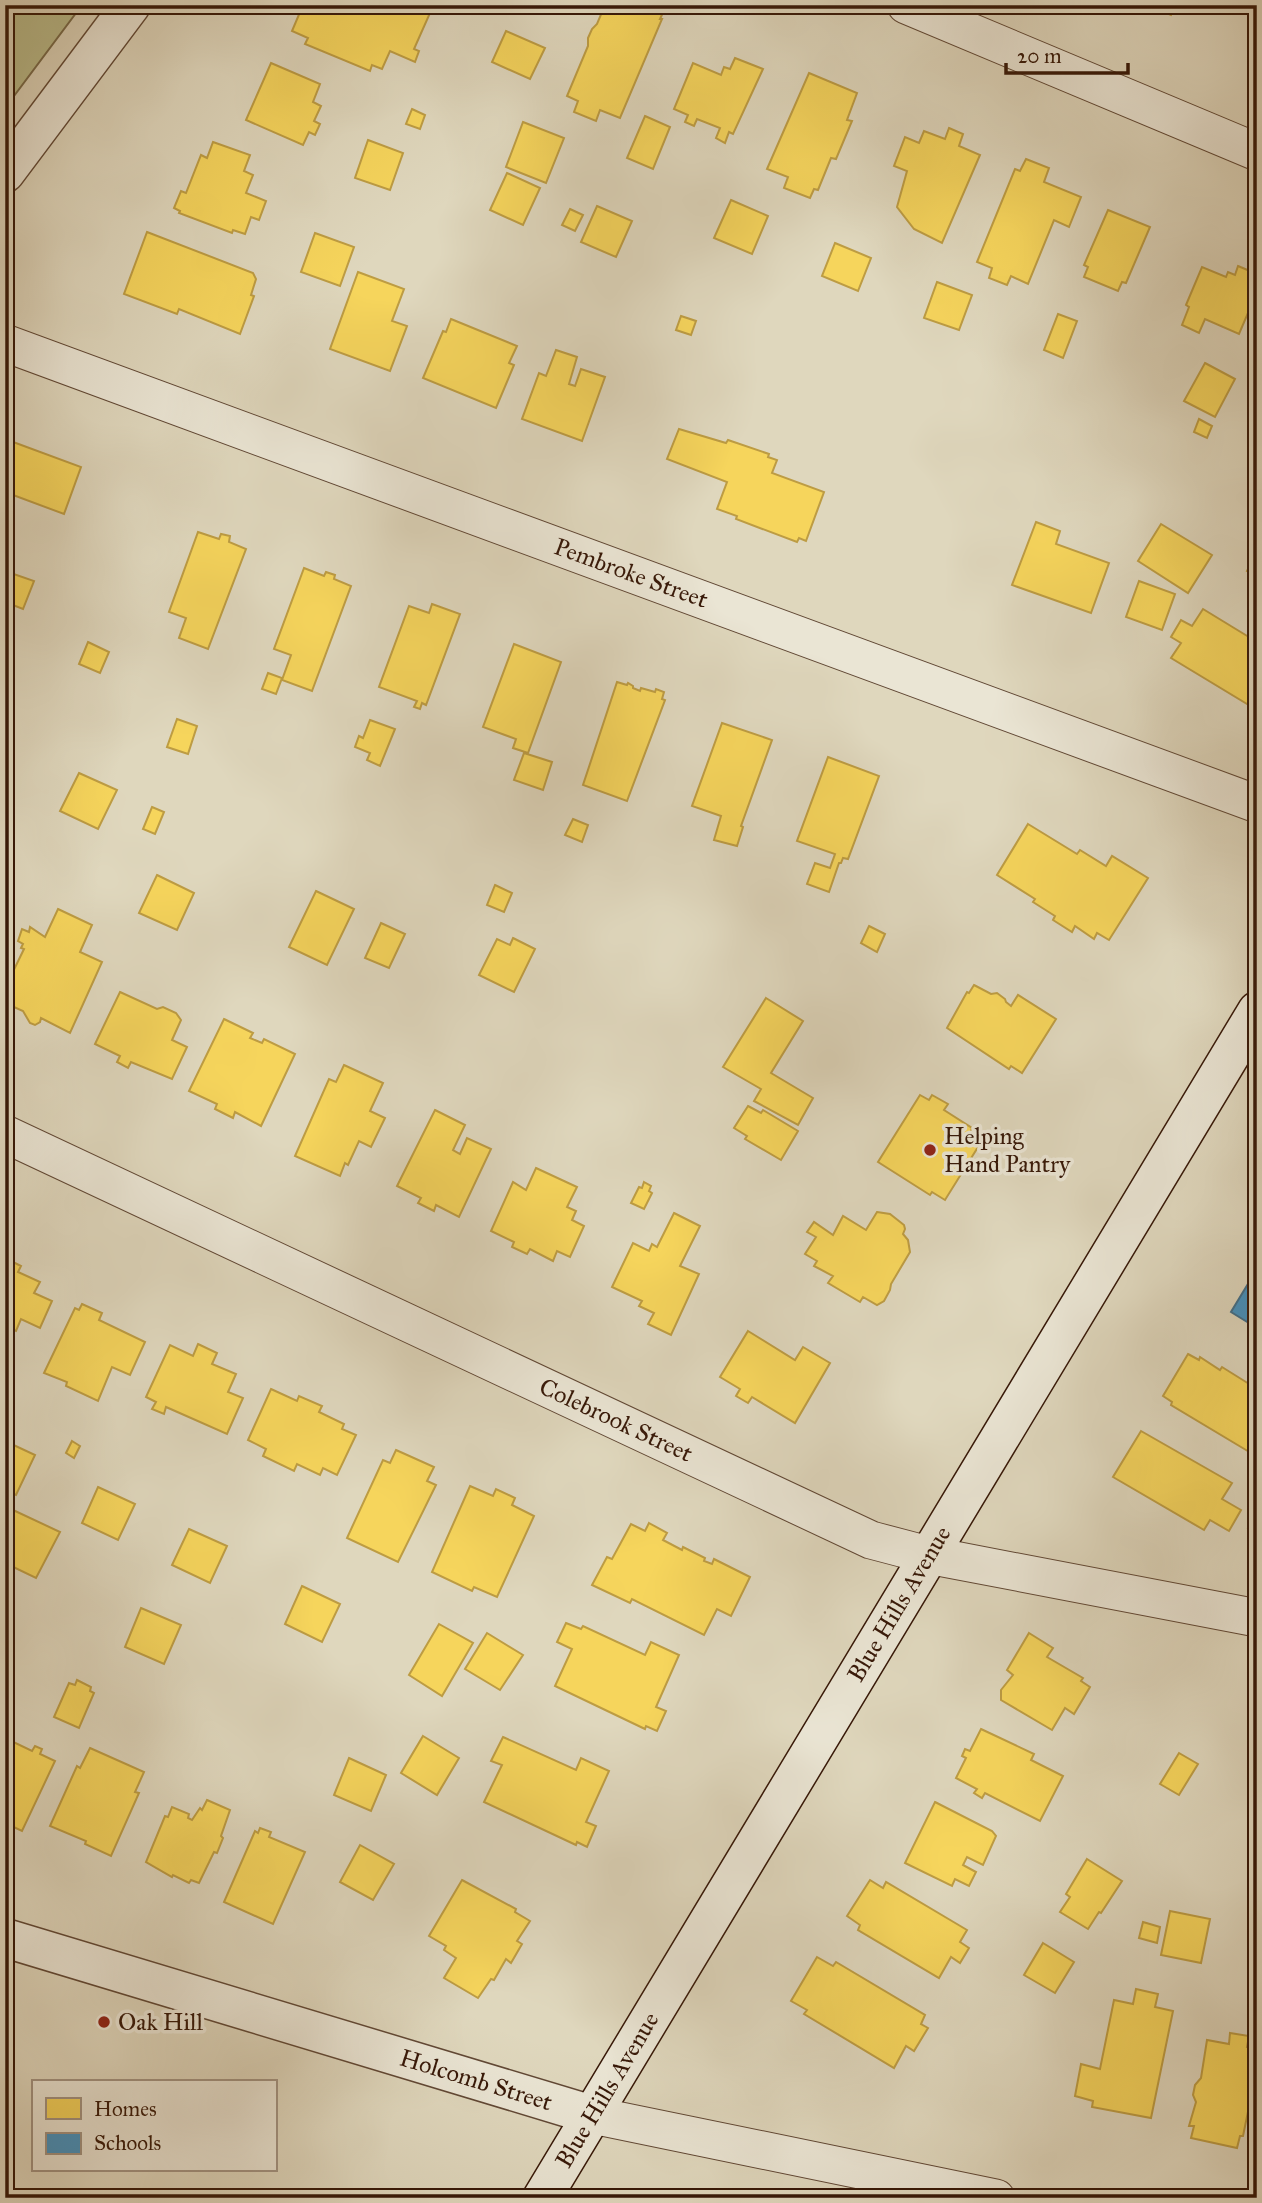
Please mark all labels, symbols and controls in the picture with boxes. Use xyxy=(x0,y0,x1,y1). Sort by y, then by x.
scale bar xyxy=(1006,32,1129,76)
text: 20 m xyxy=(1017,43,1062,69)
street label: Pembroke Street xyxy=(550,531,712,615)
place label: Helping Hand Pantry xyxy=(944,1121,1071,1179)
marker: Helping Hand Pantry xyxy=(922,1142,938,1158)
street label: Colebrook Street xyxy=(535,1371,698,1469)
street label: Blue Hills Avenue xyxy=(841,1521,957,1687)
place label: Oak Hill xyxy=(118,2007,204,2037)
street label: Blue Hills Avenue xyxy=(549,2007,665,2173)
marker: Oak Hill xyxy=(96,2014,112,2030)
street label: Holcomb Street xyxy=(396,2043,556,2118)
legend xyxy=(32,2080,276,2172)
text: Homes xyxy=(94,2096,157,2122)
text: Schools xyxy=(94,2130,161,2156)

